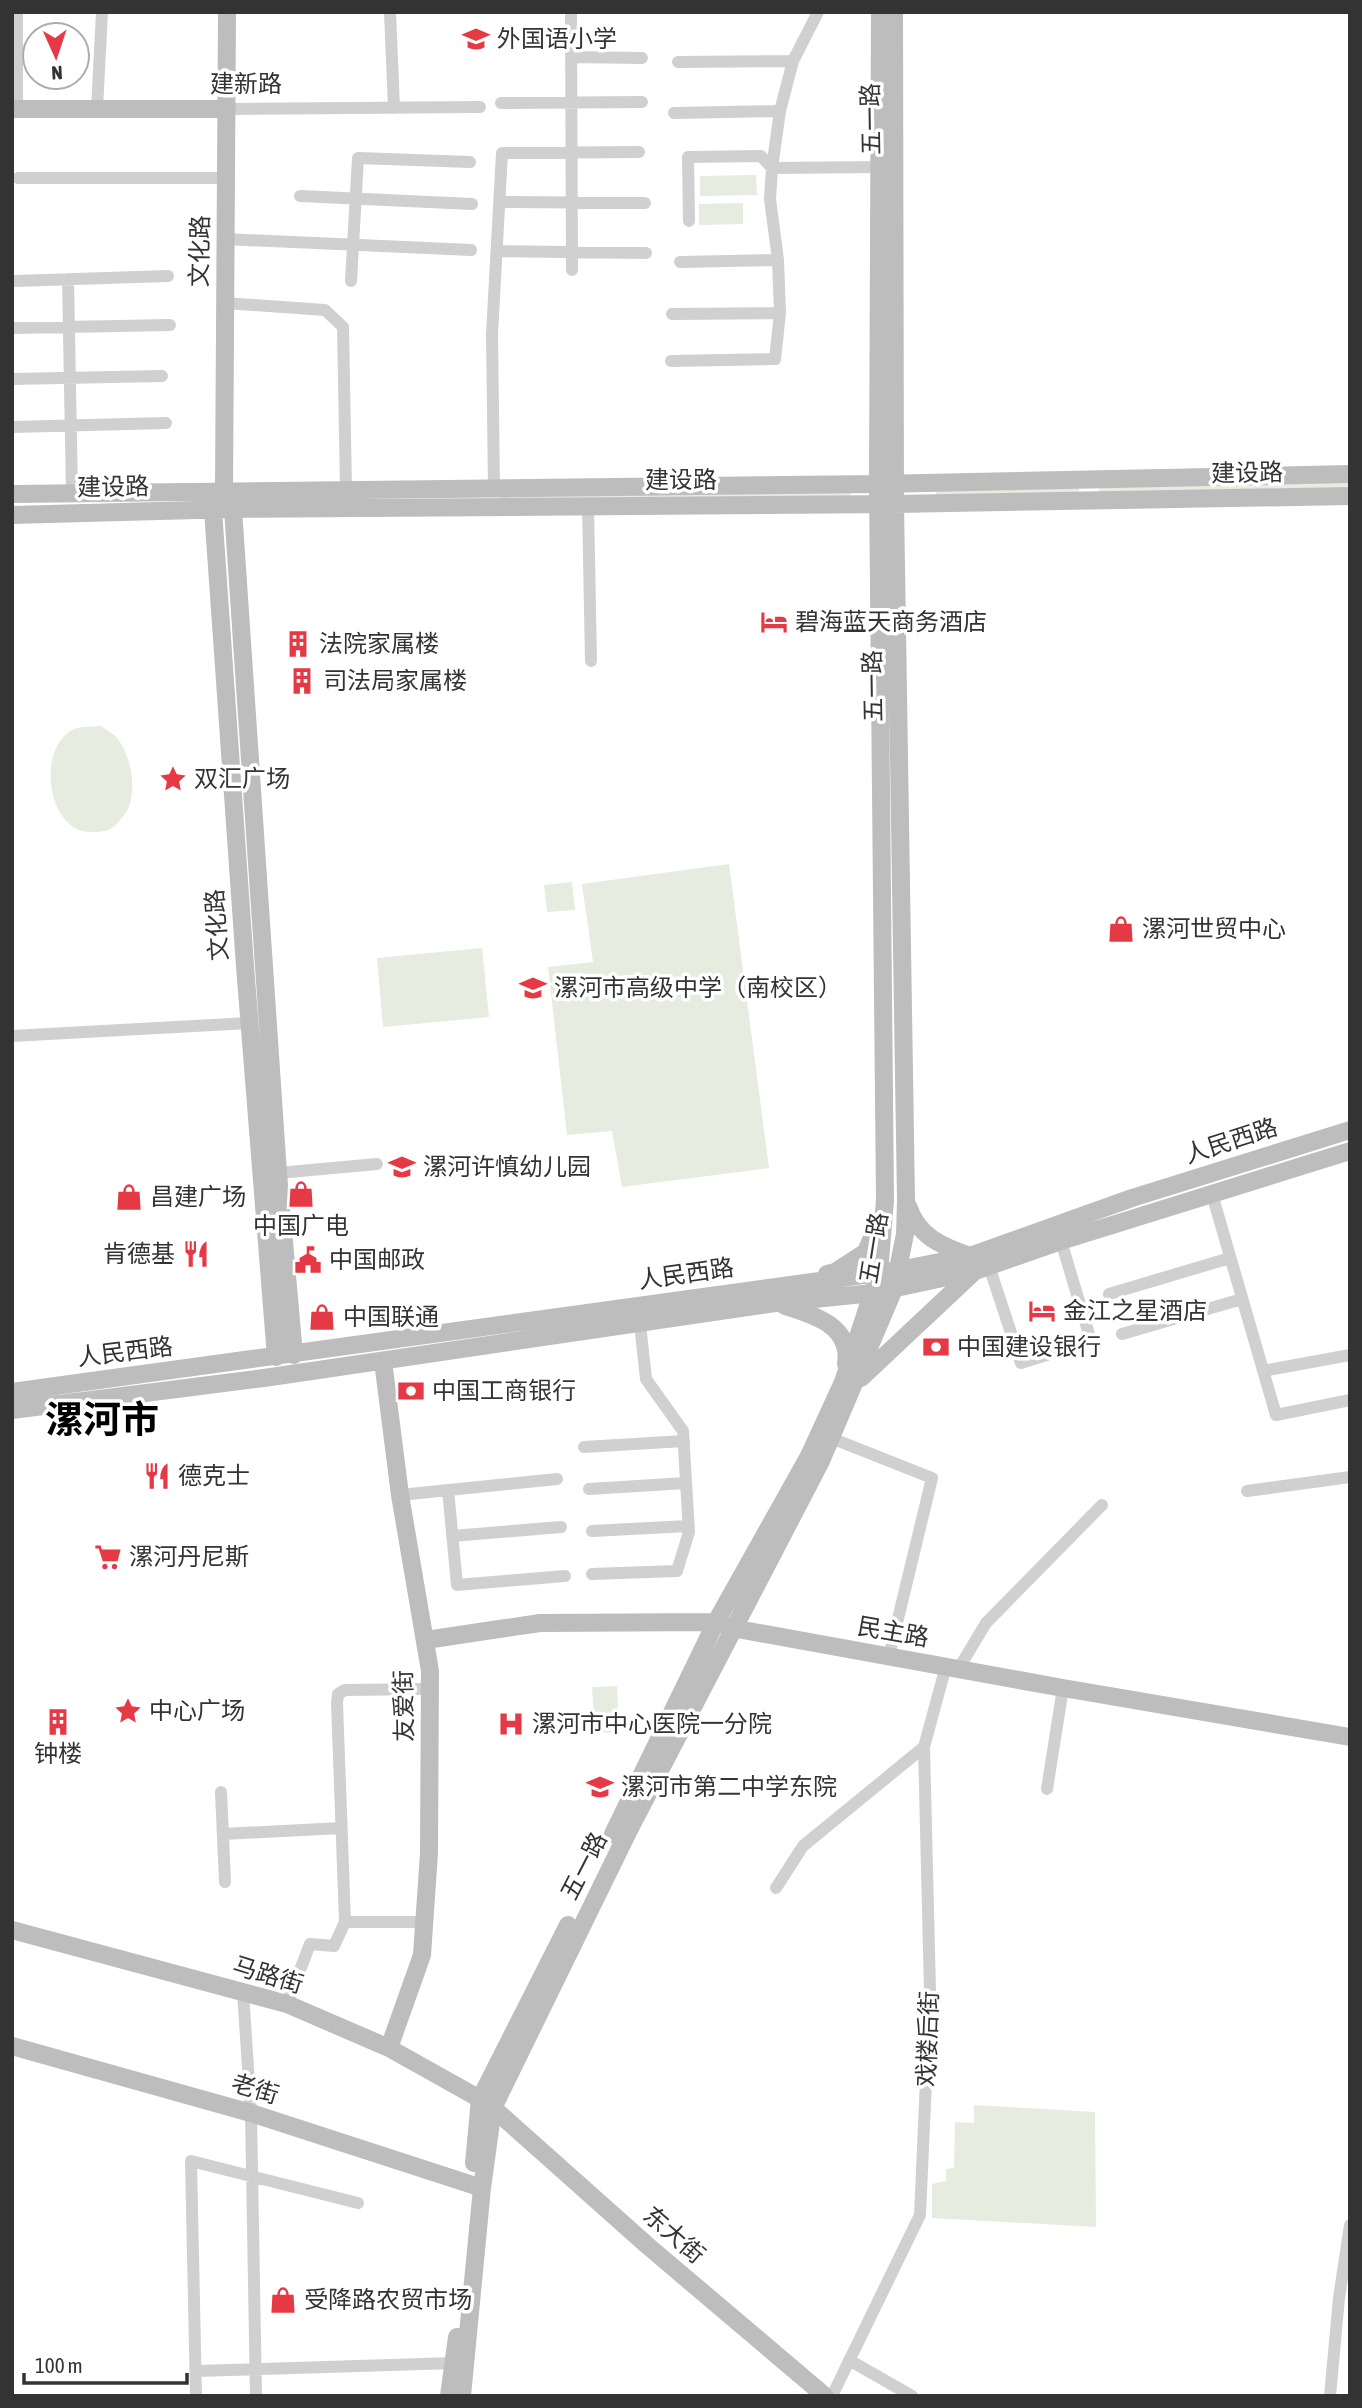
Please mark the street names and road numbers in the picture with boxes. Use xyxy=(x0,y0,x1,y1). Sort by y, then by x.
street label: 建新路 xyxy=(210,70,282,97)
street label: 五一路 xyxy=(856,83,885,155)
street label: 文化路 xyxy=(185,215,214,287)
street label: 建设路 xyxy=(1211,458,1283,487)
street label: 建设路 xyxy=(645,466,717,493)
street label: 建设路 xyxy=(77,472,149,501)
street label: 五一路 xyxy=(858,650,887,722)
street label: 文化路 xyxy=(201,888,232,962)
street label: 人民西路 xyxy=(1181,1113,1281,1168)
street label: 五一路 xyxy=(855,1210,892,1286)
street label: 人民西路 xyxy=(637,1253,735,1294)
street label: 人民西路 xyxy=(76,1332,174,1371)
street label: 民主路 xyxy=(855,1612,931,1651)
street label: 友爱街 xyxy=(389,1670,418,1742)
street label: 五一路 xyxy=(555,1828,612,1904)
street label: 马路街 xyxy=(230,1951,307,1998)
street label: 戏楼后街 xyxy=(912,1991,943,2087)
street label: 老街 xyxy=(228,2069,282,2108)
street label: 东大街 xyxy=(638,2201,710,2268)

